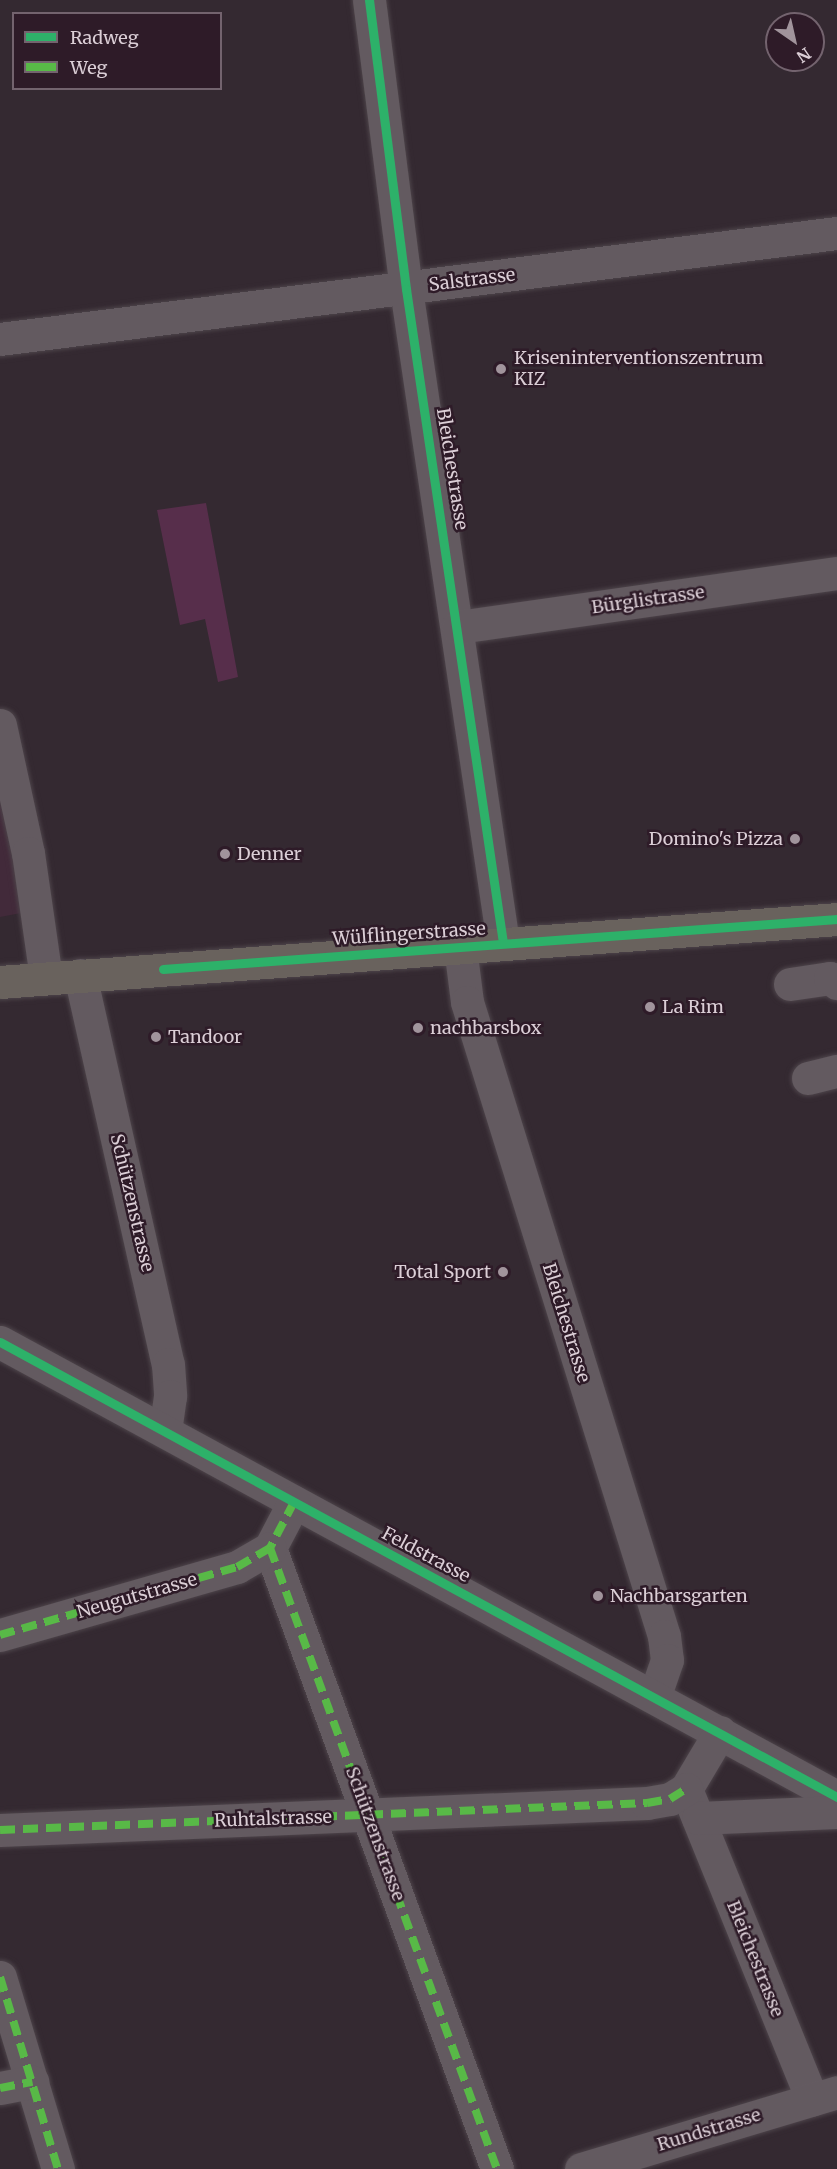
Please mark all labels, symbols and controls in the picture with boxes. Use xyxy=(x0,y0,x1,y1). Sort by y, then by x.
legend xyxy=(12,12,222,90)
north arrow xyxy=(765,12,825,72)
text: Radweg xyxy=(70,26,139,49)
text: N xyxy=(793,43,815,67)
text: Weg xyxy=(70,56,107,79)
street label: Salstrasse xyxy=(427,264,517,296)
place label: Kriseninterventionszentrum KIZ xyxy=(514,348,763,391)
marker: Kriseninterventionszentrum KIZ xyxy=(492,360,510,378)
street label: Bleichestrasse xyxy=(432,406,472,532)
street label: Bürglistrasse xyxy=(590,581,706,619)
place label: Domino's Pizza xyxy=(649,828,783,850)
marker: Domino's Pizza xyxy=(788,832,802,846)
place label: Denner xyxy=(237,843,302,865)
marker: Denner xyxy=(218,847,232,861)
street label: Wülflingerstrasse xyxy=(332,918,486,950)
place label: La Rim xyxy=(662,996,724,1018)
marker: La Rim xyxy=(643,1000,657,1014)
place label: nachbarsbox xyxy=(430,1017,541,1039)
marker: nachbarsbox xyxy=(411,1021,425,1035)
place label: Tandoor xyxy=(168,1026,242,1048)
marker: Tandoor xyxy=(149,1030,163,1044)
street label: Schützenstrasse xyxy=(106,1132,158,1274)
place label: Total Sport xyxy=(394,1261,491,1283)
street label: Bleichestrasse xyxy=(538,1261,594,1385)
marker: Total Sport xyxy=(496,1265,510,1279)
street label: Feldstrasse xyxy=(378,1523,474,1587)
street label: Neugutstrasse xyxy=(74,1569,200,1623)
place label: Nachbarsgarten xyxy=(610,1585,748,1607)
marker: Nachbarsgarten xyxy=(591,1589,605,1603)
street label: Schützenstrasse xyxy=(341,1764,409,1904)
street label: Ruhtalstrasse xyxy=(214,1806,332,1832)
street label: Bleichestrasse xyxy=(722,1898,788,2020)
street label: Rundstrasse xyxy=(655,2104,763,2156)

